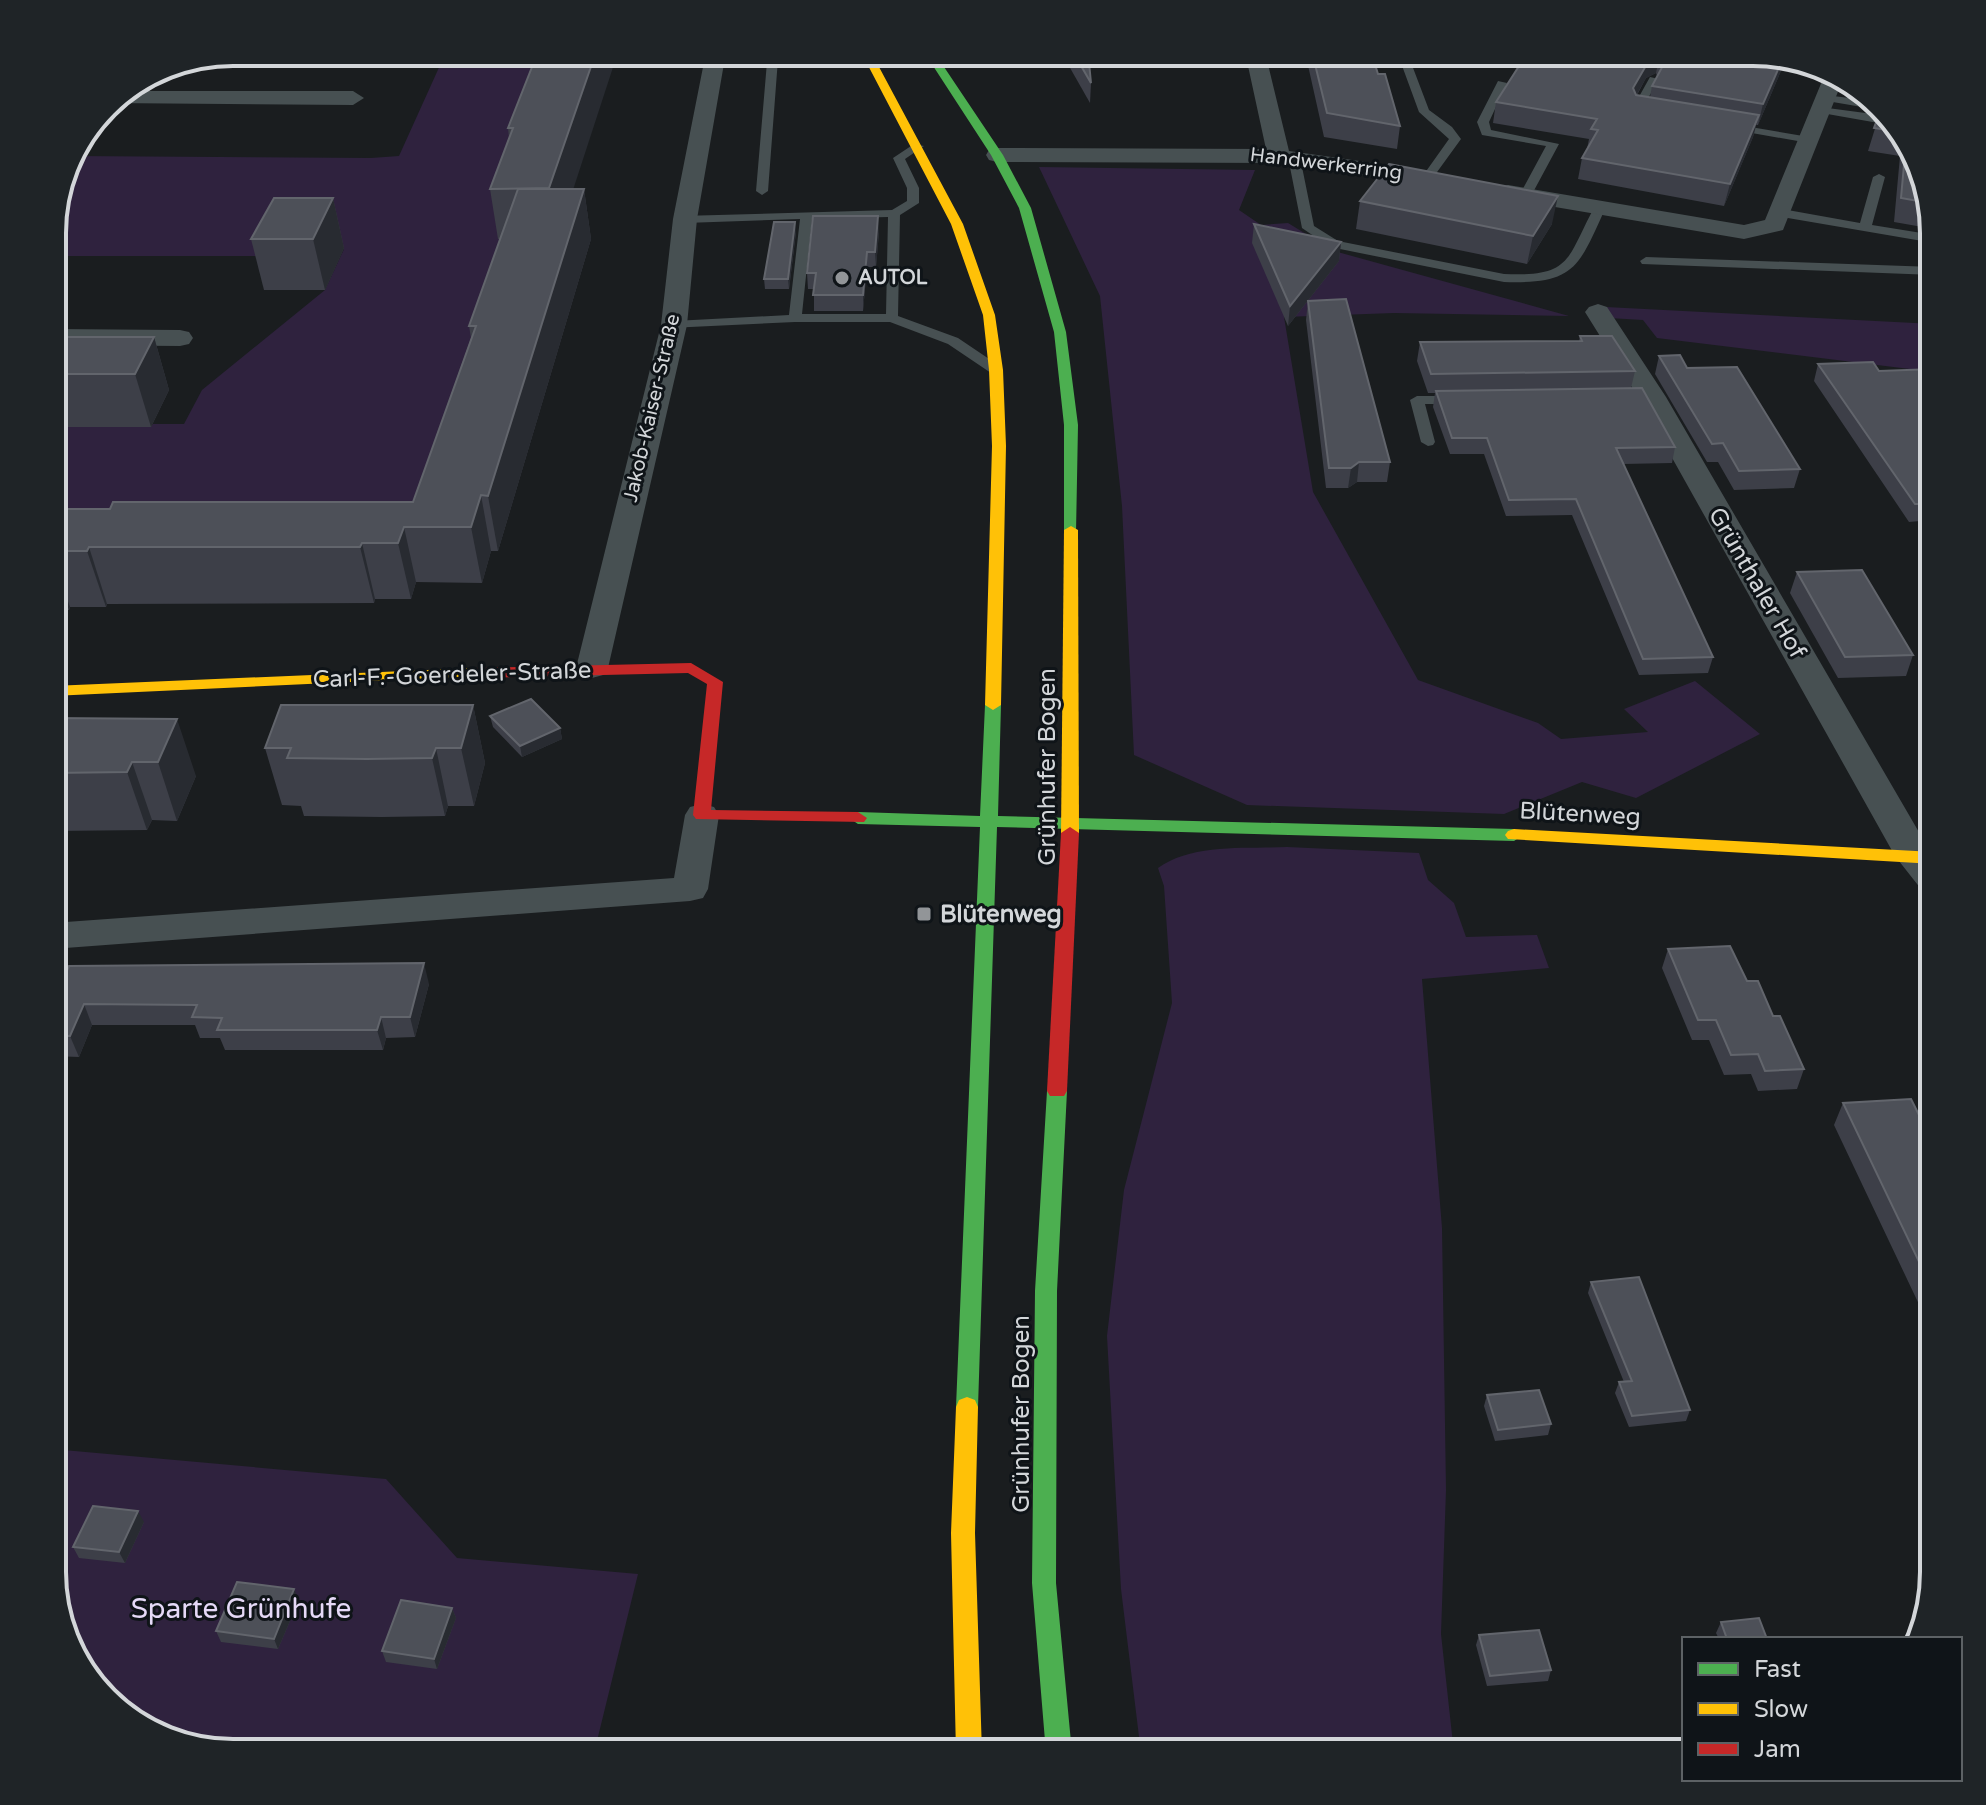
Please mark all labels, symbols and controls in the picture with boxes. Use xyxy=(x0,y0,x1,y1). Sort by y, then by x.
street label: Handwerkerring xyxy=(1249,143,1403,185)
place label: AUTOL xyxy=(858,266,928,290)
marker: AUTOL xyxy=(833,269,851,287)
street label: Jakob-Kaiser-Straße xyxy=(619,312,685,504)
street label: Grünthaler Hof xyxy=(1702,502,1812,665)
street label: Carl-F.-Goerdeler-Straße xyxy=(312,656,592,694)
street label: Grünhufer Bogen xyxy=(1033,668,1062,866)
street label: Blütenweg xyxy=(1519,796,1641,832)
place label: Blütenweg xyxy=(940,900,1062,929)
marker: Blütenweg xyxy=(915,905,933,923)
street label: Grünhufer Bogen xyxy=(1007,1315,1036,1513)
park label: Sparte Grünhufe xyxy=(131,1592,351,1626)
legend xyxy=(1682,1637,1962,1781)
text: Fast xyxy=(1754,1655,1801,1684)
text: Slow xyxy=(1754,1695,1808,1724)
text: Jam xyxy=(1754,1735,1801,1764)

